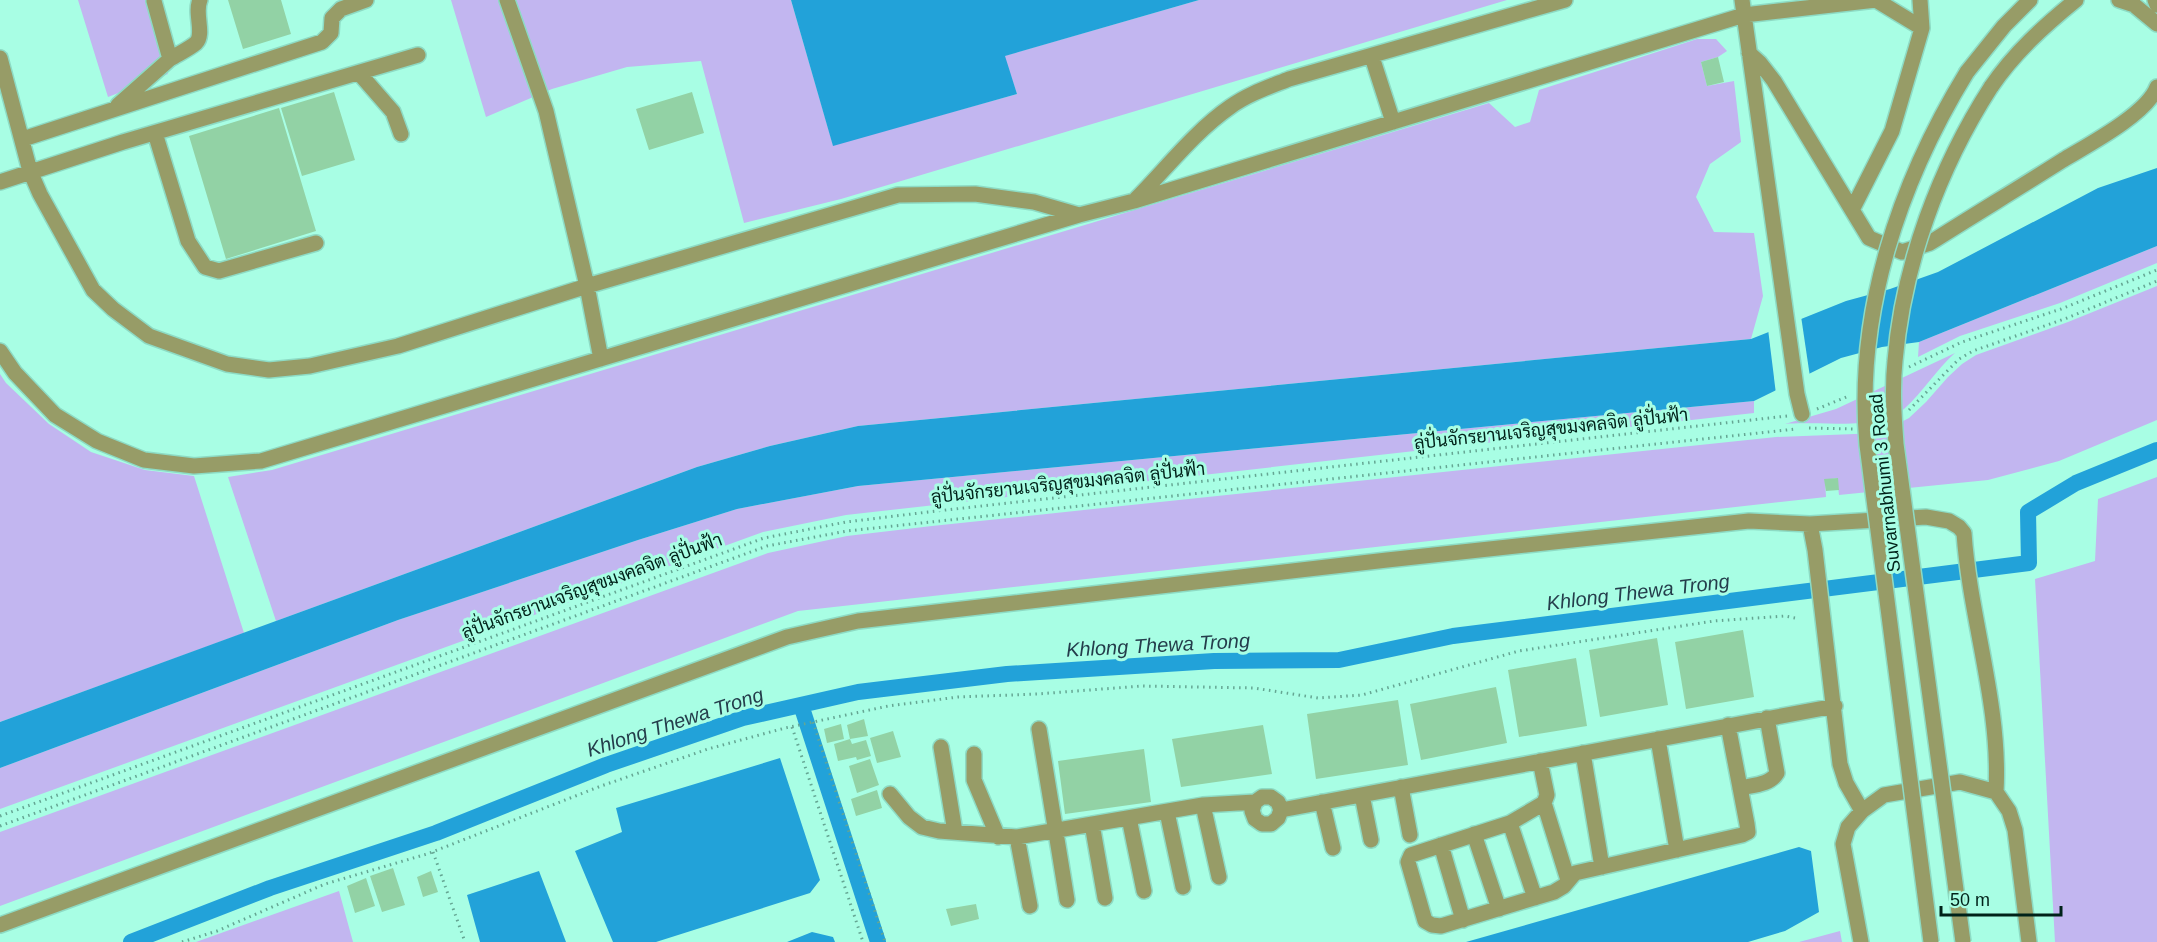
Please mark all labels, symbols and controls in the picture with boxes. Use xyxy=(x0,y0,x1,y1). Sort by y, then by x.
street label: Suvarnabhumi 3 Road xyxy=(1866,393,1904,573)
street label: ลู่ปั่นจักรยานเจริญสุขมงคลจิต ลู่ปั่นฟ้า xyxy=(1412,399,1689,456)
street label: ลู่ปั่นจักรยานเจริญสุขมงคลจิต ลู่ปั่นฟ้า xyxy=(929,453,1206,510)
street label: ลู่ปั่นจักรยานเจริญสุขมงคลจิต ลู่ปั่นฟ้า xyxy=(457,524,726,645)
water label: Khlong Thewa Trong xyxy=(1545,570,1731,614)
water label: Khlong Thewa Trong xyxy=(1065,629,1251,661)
water label: Khlong Thewa Trong xyxy=(584,683,766,761)
scale bar xyxy=(1941,879,2061,917)
text: 50 m xyxy=(1950,890,1990,910)

